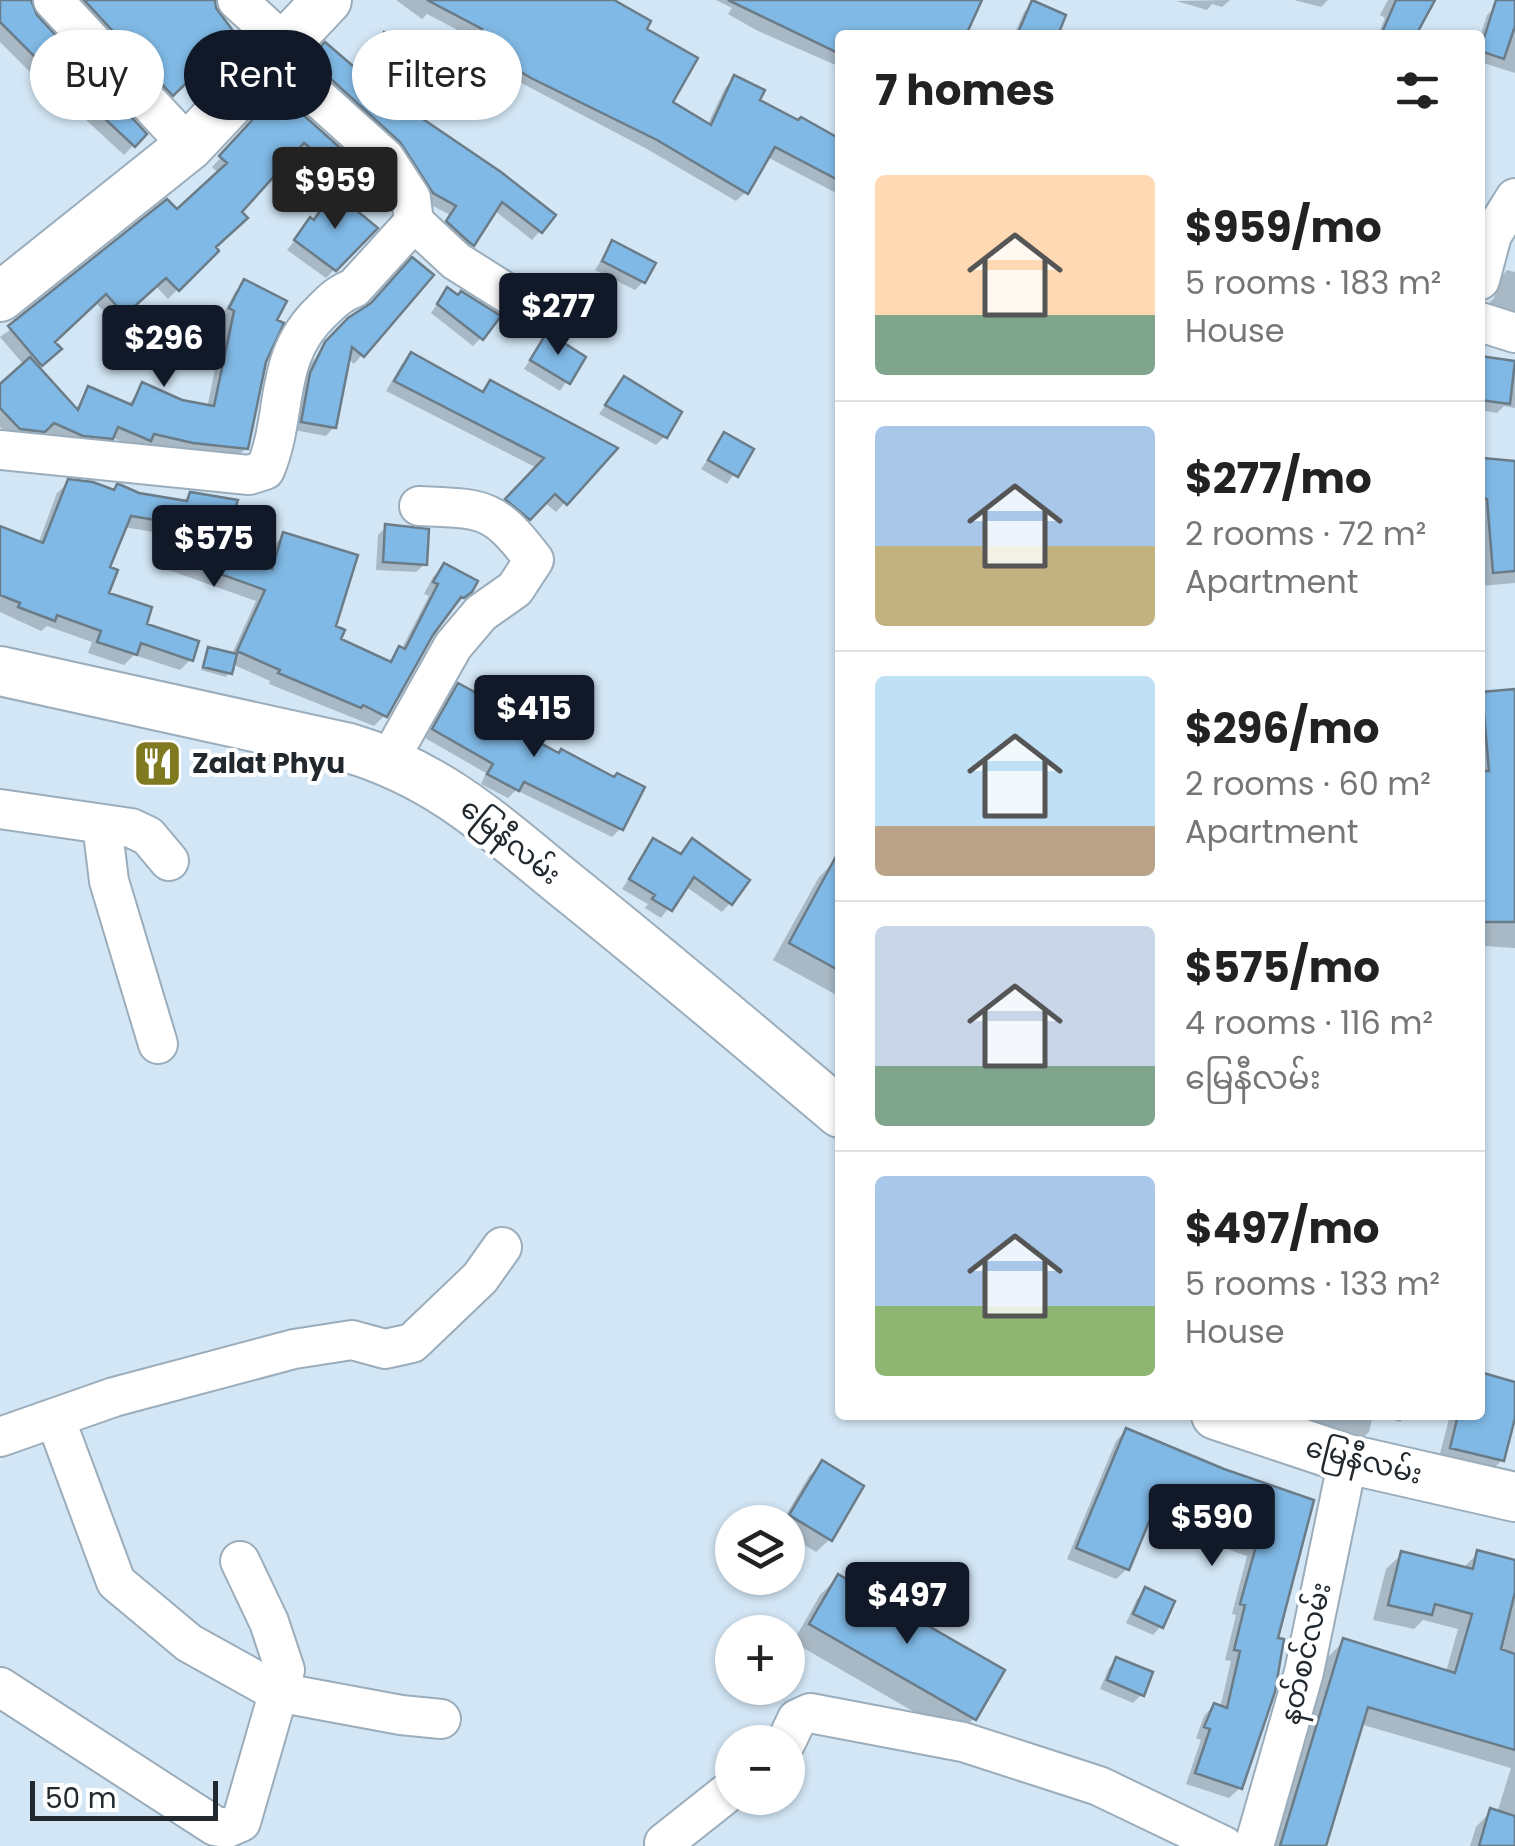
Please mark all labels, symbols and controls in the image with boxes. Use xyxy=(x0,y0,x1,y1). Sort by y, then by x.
chip: Buy xyxy=(30,30,164,120)
chip: Rent xyxy=(184,30,332,120)
chip: Filters xyxy=(352,30,522,120)
text: 7 homes xyxy=(875,61,1055,120)
icon: filters xyxy=(1390,63,1445,118)
pin: $959 xyxy=(276,147,394,232)
text: $959 xyxy=(294,157,376,202)
text: $959/mo xyxy=(1185,198,1382,257)
icon: home xyxy=(955,215,1075,335)
text: 5 rooms · 183 m² xyxy=(1185,260,1441,305)
pin: $277 xyxy=(499,273,617,358)
text: $277 xyxy=(521,283,595,328)
pin: $296 xyxy=(105,305,223,390)
text: House xyxy=(1185,308,1285,353)
text: $296 xyxy=(124,315,204,360)
text: $277/mo xyxy=(1185,449,1372,508)
icon: home xyxy=(955,466,1075,586)
pin: $575 xyxy=(155,505,273,590)
text: 2 rooms · 72 m² xyxy=(1185,511,1426,556)
text: $575 xyxy=(174,515,254,560)
text: Apartment xyxy=(1185,559,1358,604)
pin: $415 xyxy=(475,675,593,760)
text: $415 xyxy=(496,685,572,730)
text: $296/mo xyxy=(1185,699,1379,758)
icon: home xyxy=(955,716,1075,836)
restaurant icon: Zalat Phyu xyxy=(131,737,183,789)
place label: Zalat Phyu xyxy=(192,744,345,783)
text: 2 rooms · 60 m² xyxy=(1185,761,1431,806)
street label: မြေနီလမ်း xyxy=(450,789,569,896)
text: Apartment xyxy=(1185,809,1358,854)
text: $575/mo xyxy=(1185,938,1380,997)
icon: home xyxy=(955,966,1075,1086)
text: 4 rooms · 116 m² xyxy=(1185,1000,1433,1045)
text: မြေနီလမ်း xyxy=(1185,1055,1321,1100)
text: $497/mo xyxy=(1185,1199,1380,1258)
icon: home xyxy=(955,1216,1075,1336)
text: 5 rooms · 133 m² xyxy=(1185,1261,1440,1306)
text: House xyxy=(1185,1309,1285,1354)
street label: မြေနီလမ်း xyxy=(1301,1427,1426,1497)
pin: $590 xyxy=(1153,1484,1271,1569)
text: $590 xyxy=(1171,1494,1253,1539)
map controls xyxy=(715,1505,805,1815)
button: layers xyxy=(715,1505,805,1595)
pin: $497 xyxy=(848,1562,966,1647)
text: $497 xyxy=(867,1572,947,1617)
street label: နတ်စင်လမ်း xyxy=(1270,1578,1344,1729)
button: + xyxy=(715,1615,805,1705)
button: − xyxy=(715,1725,805,1815)
scale bar xyxy=(30,1776,218,1820)
text: 50 m xyxy=(45,1779,116,1818)

